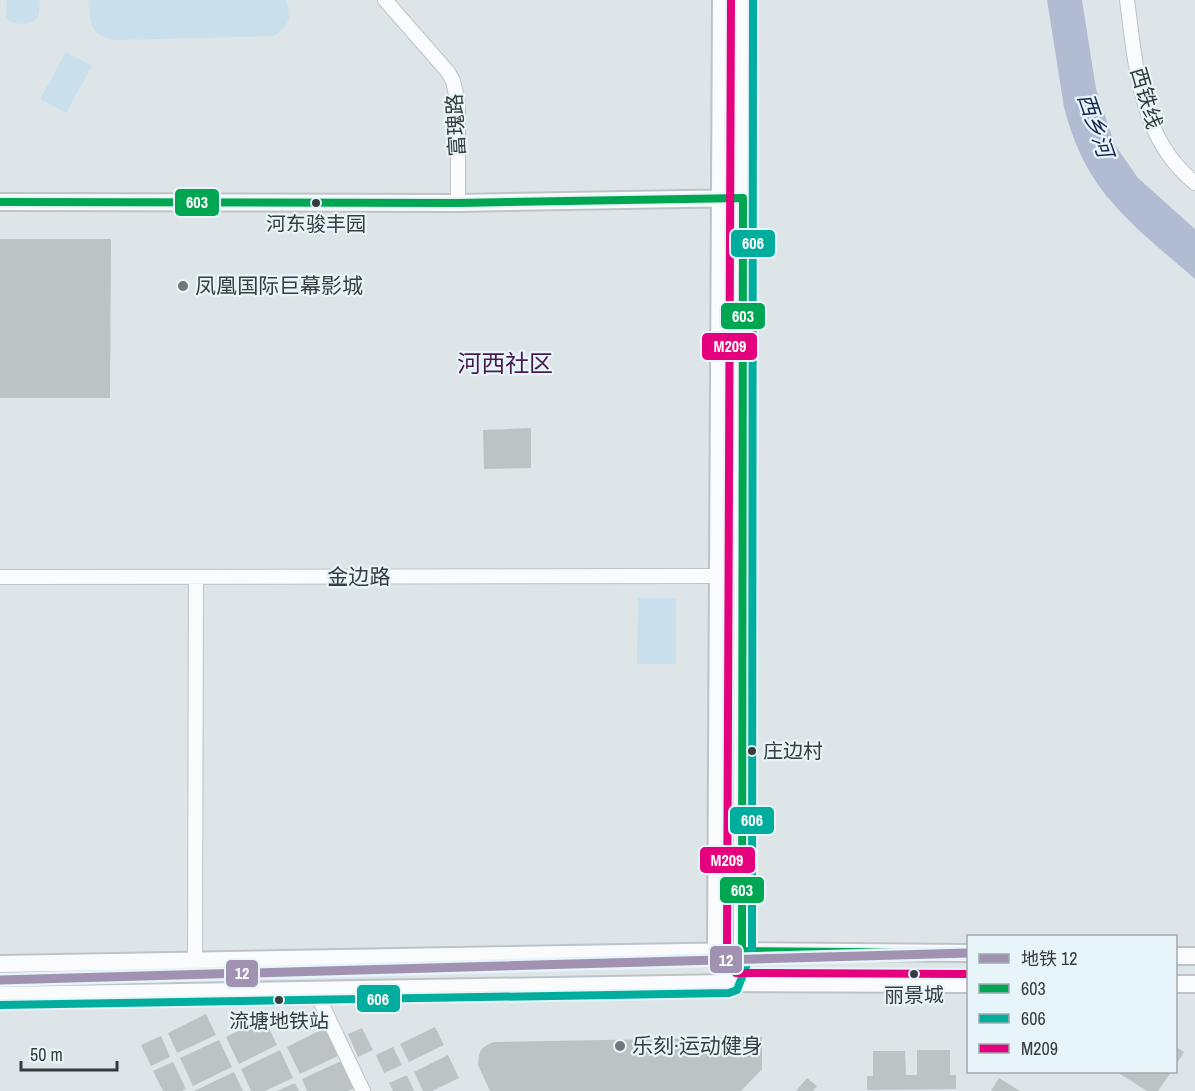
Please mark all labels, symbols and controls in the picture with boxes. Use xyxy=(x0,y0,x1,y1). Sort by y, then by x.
street label: 西铁线 xyxy=(1124,64,1169,132)
water label: 西乡河 xyxy=(1071,89,1122,165)
street label: 富瑰路 xyxy=(439,93,472,157)
line badge: 603 xyxy=(174,188,220,217)
text: 603 xyxy=(186,191,208,213)
marker: 河东骏丰园 xyxy=(310,197,322,209)
place label: 河东骏丰园 xyxy=(266,210,366,237)
line badge: 606 xyxy=(730,229,776,258)
text: 606 xyxy=(742,232,764,254)
place label: 凤凰国际巨幕影城 xyxy=(195,271,363,300)
marker: 凤凰国际巨幕影城 xyxy=(176,279,190,293)
line badge: 603 xyxy=(720,302,766,330)
text: 603 xyxy=(732,305,754,327)
line badge: M209 xyxy=(701,332,758,361)
text: M209 xyxy=(714,335,746,357)
district label: 河西社区 xyxy=(457,347,553,379)
street label: 金边路 xyxy=(328,562,391,591)
place label: 庄边村 xyxy=(763,737,823,764)
marker: 庄边村 xyxy=(746,745,758,757)
line badge: 606 xyxy=(729,806,775,835)
text: 606 xyxy=(741,809,763,831)
line badge: M209 xyxy=(699,846,756,874)
text: M209 xyxy=(711,849,743,871)
line badge: 603 xyxy=(719,876,765,904)
text: 603 xyxy=(731,879,753,901)
legend xyxy=(967,935,1177,1073)
line badge: 12 xyxy=(709,945,743,974)
text: 地铁 12 xyxy=(1021,946,1078,971)
text: 12 xyxy=(719,949,733,971)
line badge: 12 xyxy=(225,959,259,988)
text: 12 xyxy=(235,962,249,984)
marker: 丽景城 xyxy=(908,968,920,980)
text: 603 xyxy=(1021,976,1046,1001)
place label: 丽景城 xyxy=(884,981,944,1008)
line badge: 606 xyxy=(356,984,401,1013)
text: 606 xyxy=(367,988,389,1010)
marker: 流塘地铁站 xyxy=(273,994,285,1006)
text: 606 xyxy=(1021,1006,1046,1031)
place label: 流塘地铁站 xyxy=(229,1007,329,1034)
place label: 乐刻·运动健身 xyxy=(632,1031,763,1060)
scale bar xyxy=(21,1034,117,1072)
text: M209 xyxy=(1021,1036,1058,1061)
marker: 乐刻·运动健身 xyxy=(613,1039,627,1053)
text: 50 m xyxy=(30,1042,63,1067)

